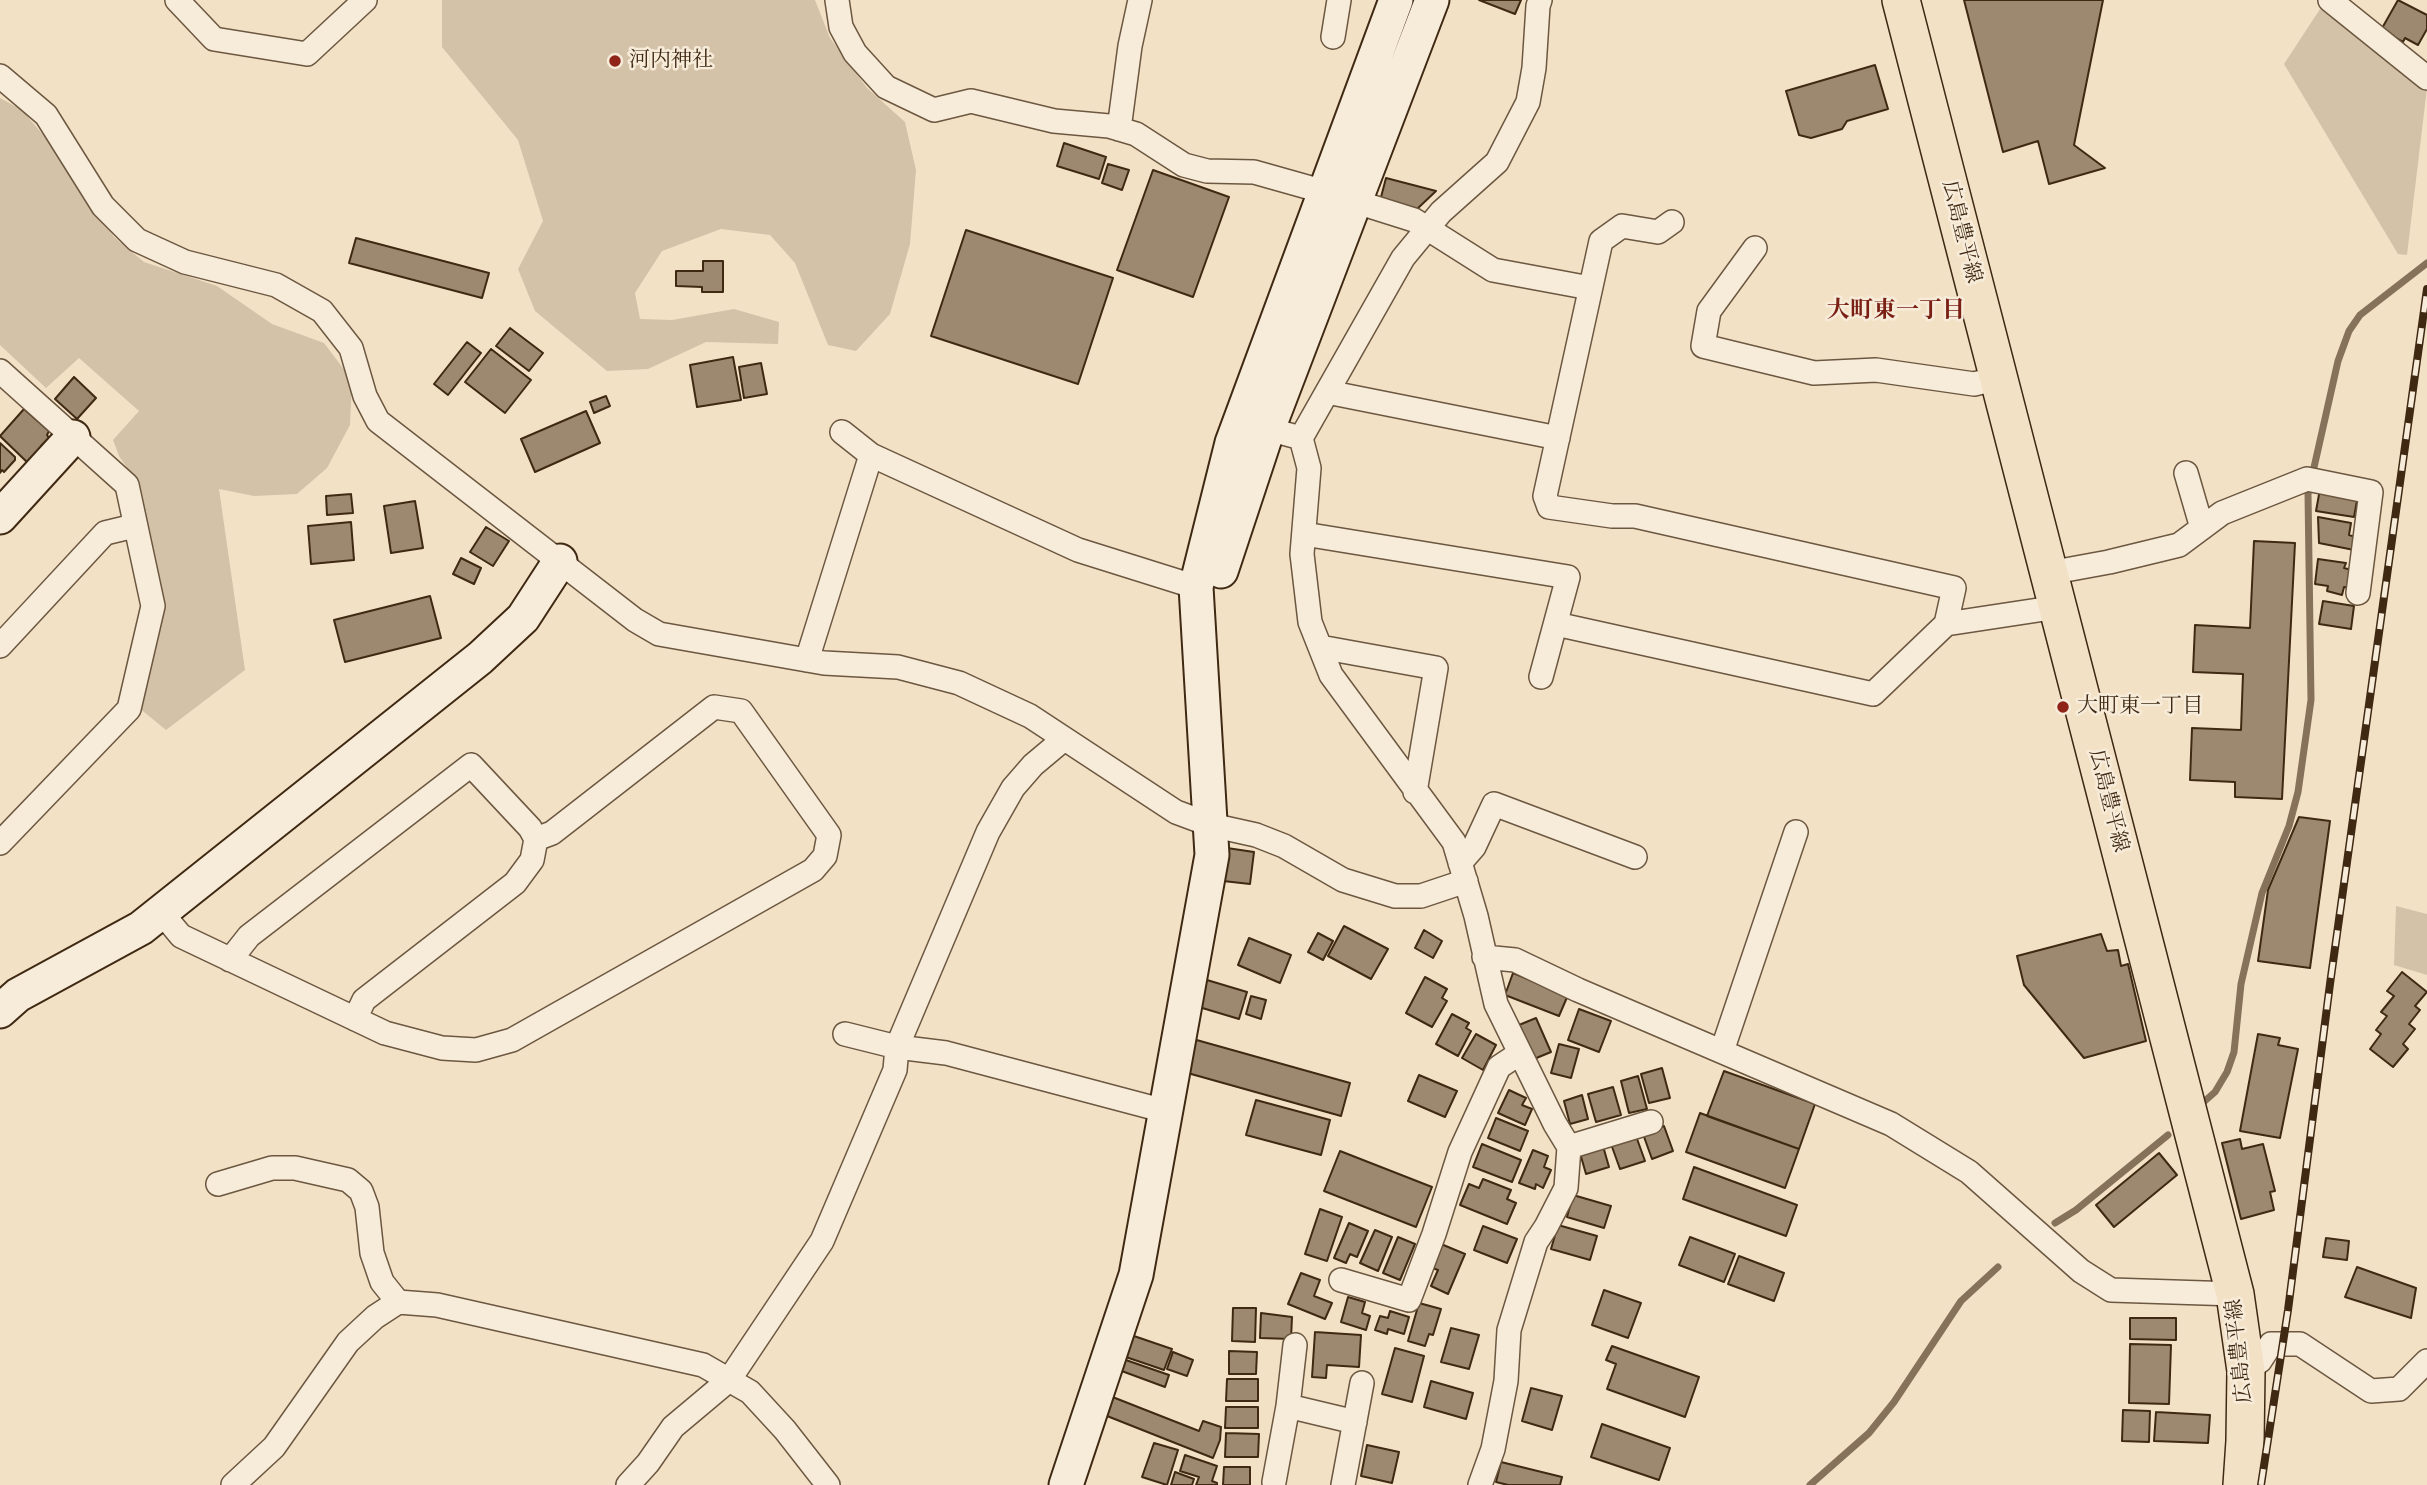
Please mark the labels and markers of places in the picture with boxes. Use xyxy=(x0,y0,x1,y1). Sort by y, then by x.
place label: 河内神社 xyxy=(629,48,713,74)
marker: 河内神社 xyxy=(607,53,623,69)
place label: 大町東一丁目 xyxy=(2077,694,2203,720)
marker: 大町東一丁目 xyxy=(2055,699,2071,715)

